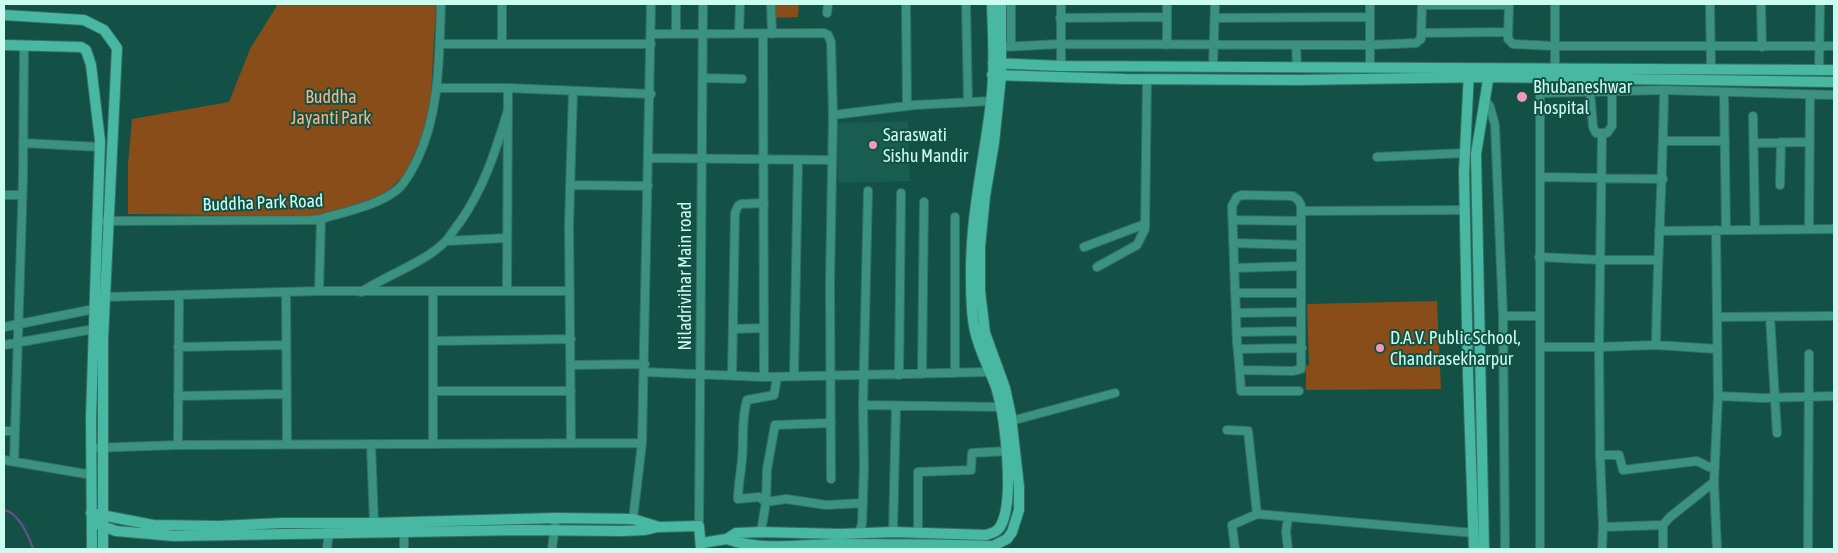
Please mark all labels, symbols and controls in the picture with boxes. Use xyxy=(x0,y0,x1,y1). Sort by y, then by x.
place label: Bhubaneshwar Hospital xyxy=(1533,76,1632,118)
park label: Buddha Jayanti Park xyxy=(291,86,371,128)
marker: Bhubaneshwar Hospital xyxy=(1515,90,1529,104)
place label: Saraswati Sishu Mandir xyxy=(883,124,968,166)
marker: Saraswati Sishu Mandir xyxy=(867,139,879,151)
street label: Buddha Park Road xyxy=(202,190,324,216)
street label: Niladrivihar Main road xyxy=(674,202,696,350)
place label: D.A.V. Public School, Chandrasekharpur xyxy=(1390,327,1521,369)
marker: D.A.V. Public School, Chandrasekharpur xyxy=(1374,342,1386,354)

